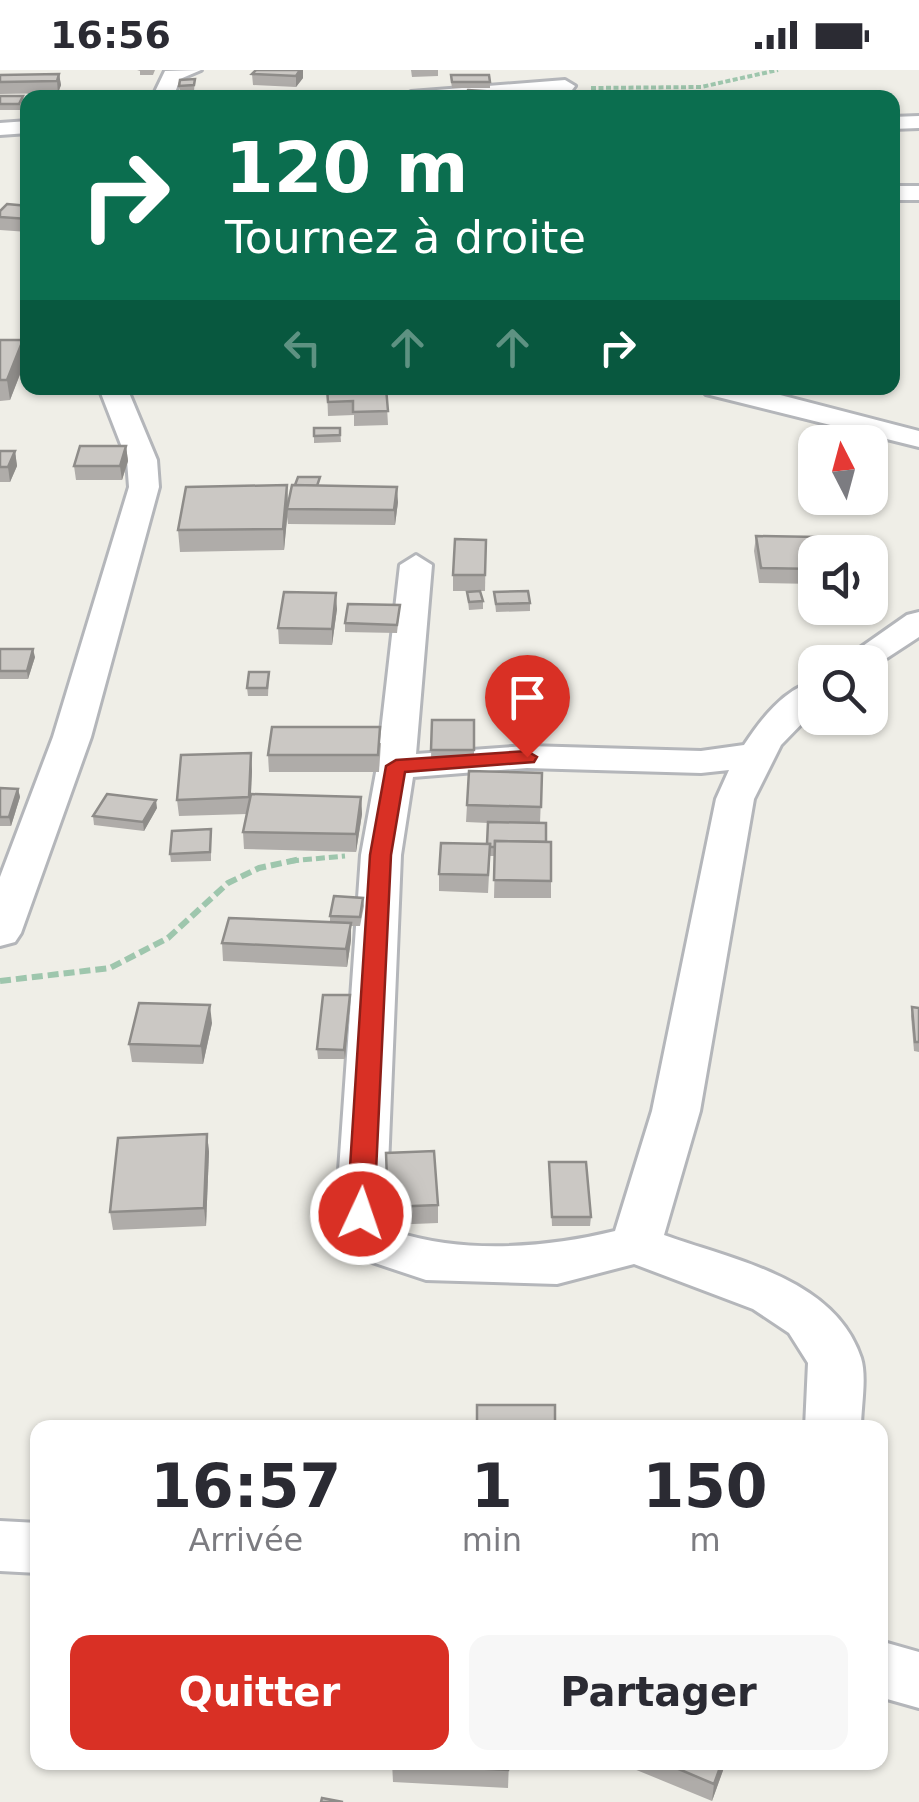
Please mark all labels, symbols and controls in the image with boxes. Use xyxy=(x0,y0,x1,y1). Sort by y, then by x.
text: 16:56 xyxy=(50,13,171,57)
text: 120 m xyxy=(225,127,468,209)
icon: right xyxy=(60,130,190,260)
text: Tournez à droite xyxy=(225,211,586,264)
icon: left xyxy=(275,320,330,375)
icon: ahead xyxy=(380,320,435,375)
icon: ahead xyxy=(485,320,540,375)
icon: right xyxy=(590,320,645,375)
north arrow xyxy=(798,425,888,515)
map controls xyxy=(798,425,888,735)
button: sound xyxy=(798,535,888,625)
button: search xyxy=(798,645,888,735)
pin xyxy=(485,655,570,758)
icon: arrive xyxy=(500,670,555,725)
position arrow xyxy=(309,1162,413,1266)
text: 16:57 xyxy=(150,1451,341,1521)
text: 1 xyxy=(471,1451,513,1521)
text: 150 xyxy=(642,1451,768,1521)
text: Arrivée xyxy=(188,1521,303,1559)
text: min xyxy=(462,1521,522,1559)
text: m xyxy=(689,1521,721,1559)
button: Quitter xyxy=(70,1635,449,1750)
button: Partager xyxy=(469,1635,848,1750)

